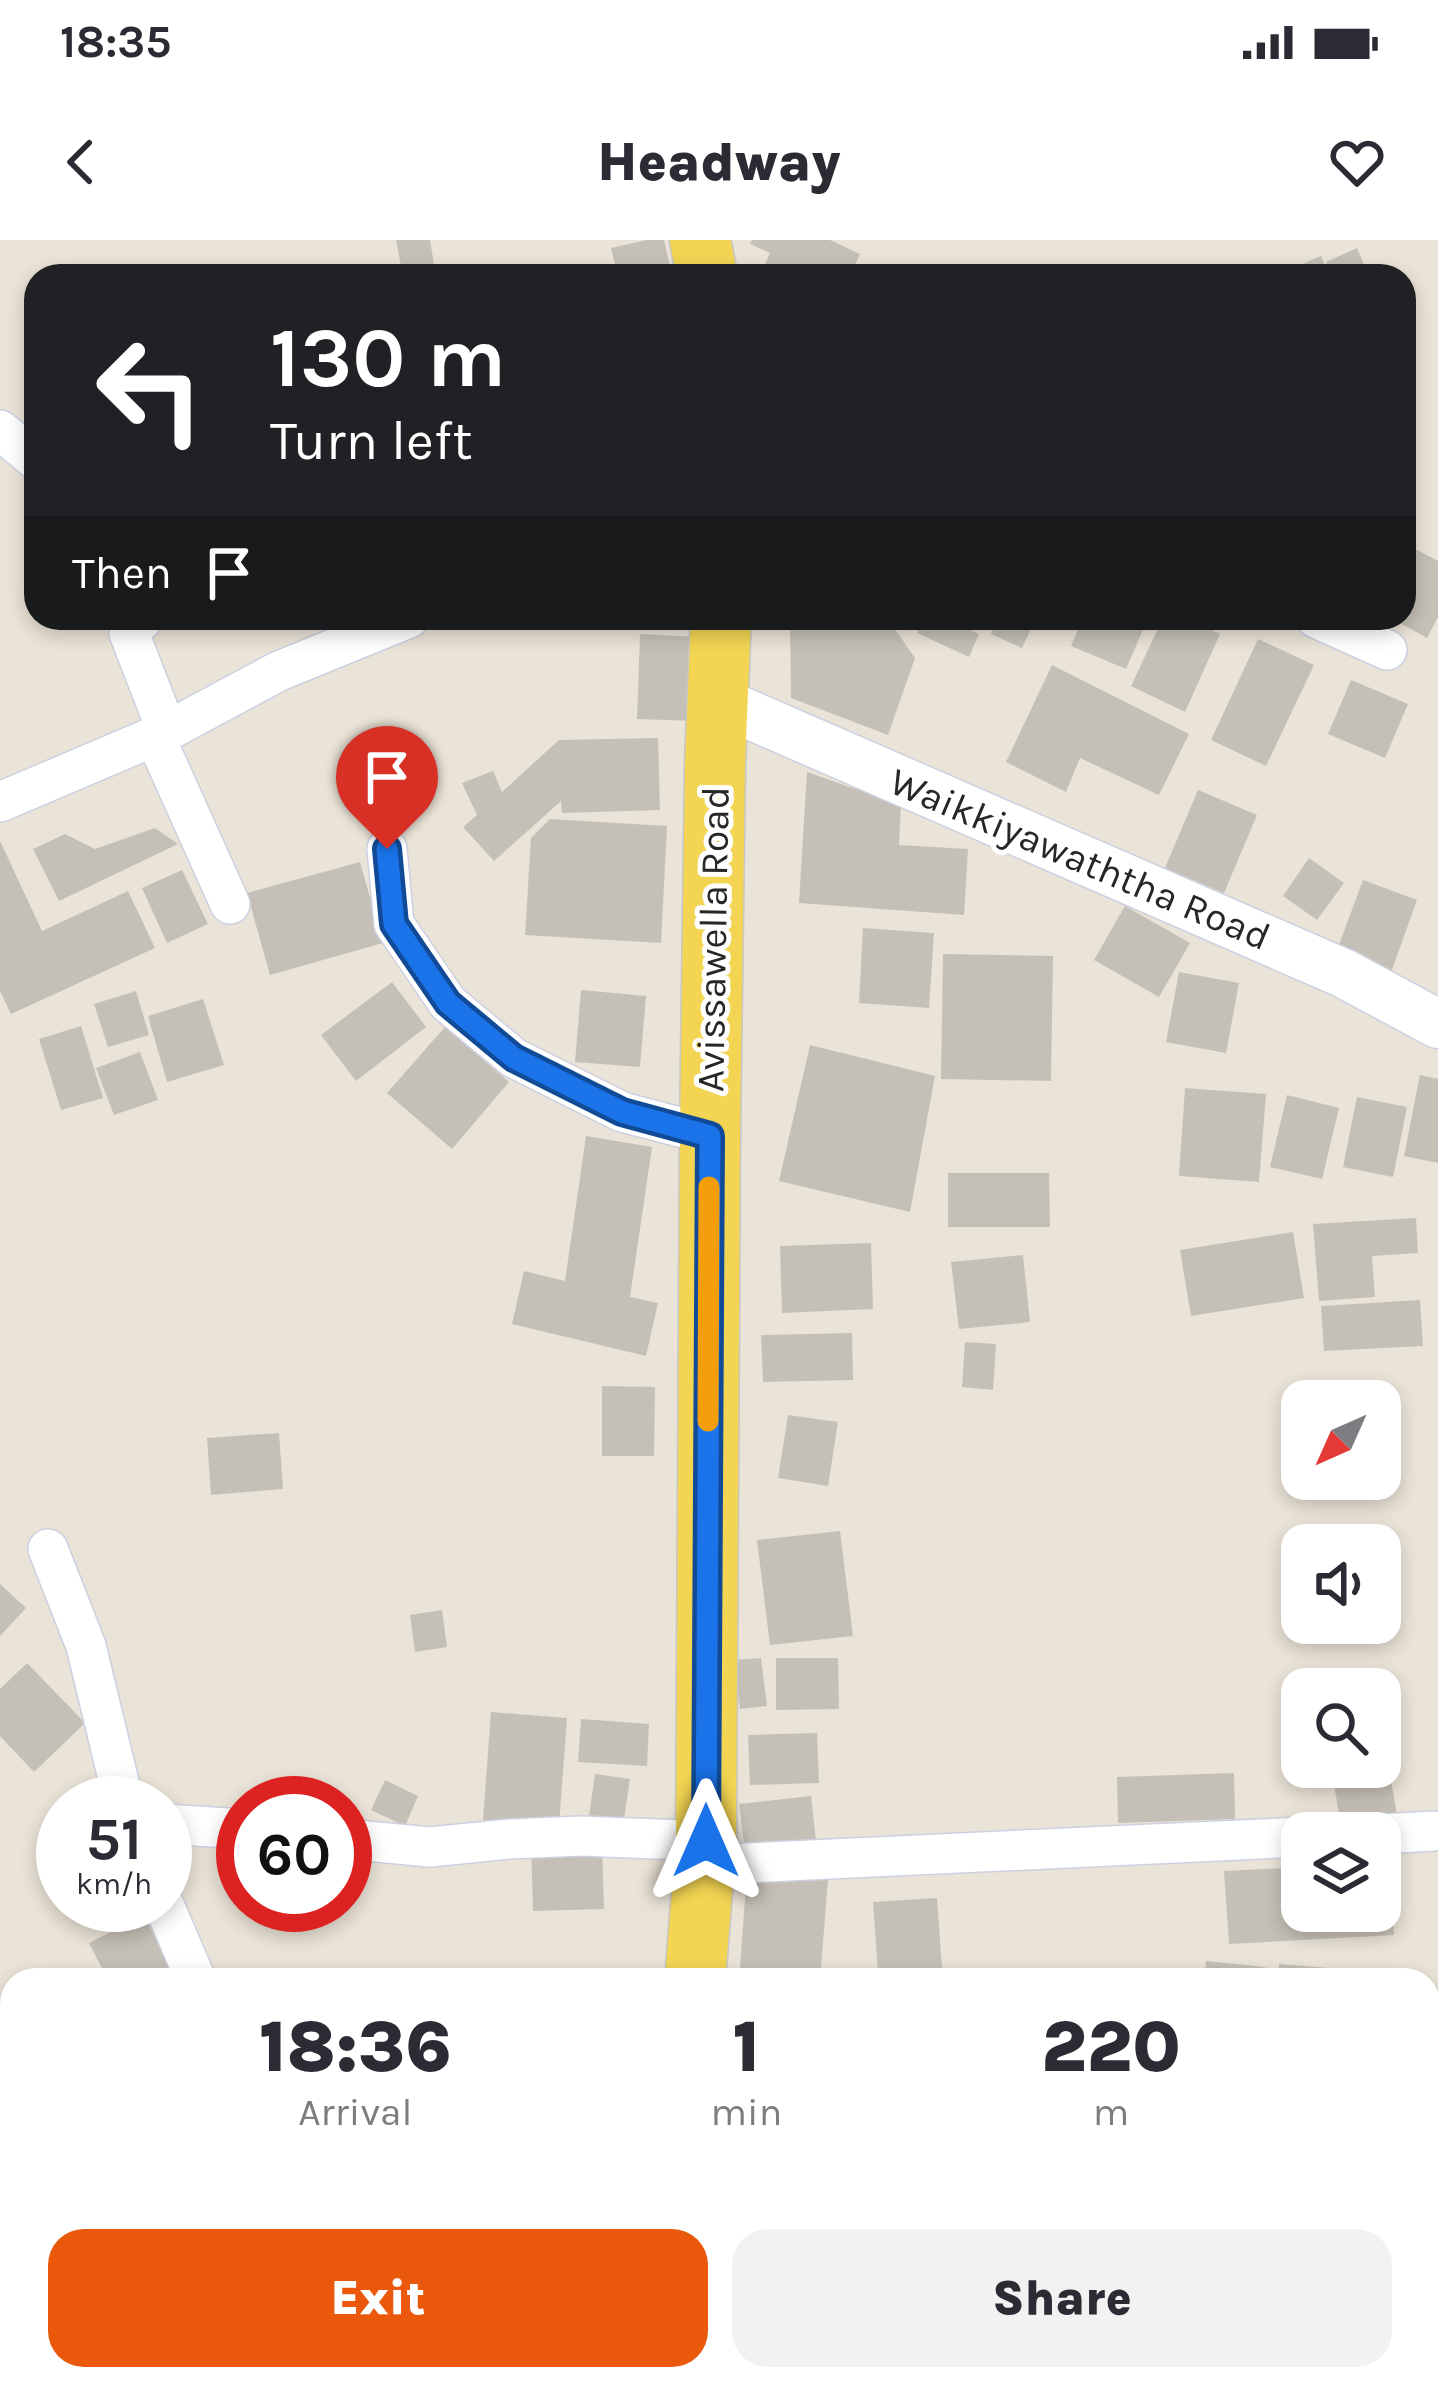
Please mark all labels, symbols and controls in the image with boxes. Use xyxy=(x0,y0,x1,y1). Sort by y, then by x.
text: 18:35 xyxy=(60,16,171,68)
icon: back xyxy=(48,129,114,195)
icon: heart xyxy=(1324,129,1390,195)
text: Headway xyxy=(597,130,841,194)
text: 130 m xyxy=(270,309,506,407)
icon: left xyxy=(72,312,228,468)
text: Turn left xyxy=(270,409,473,473)
icon: arrive xyxy=(196,540,262,606)
text: Then xyxy=(72,547,172,599)
pin xyxy=(336,726,438,849)
icon: arrive xyxy=(354,744,420,810)
street label: Waikkiyawaththa Road xyxy=(883,758,1277,960)
street label: Avissawella Road xyxy=(687,786,739,1092)
north arrow xyxy=(1281,1380,1401,1500)
map controls xyxy=(1281,1380,1401,1932)
button: sound xyxy=(1281,1524,1401,1644)
button: search xyxy=(1281,1668,1401,1788)
speed limit sign: 60 xyxy=(216,1776,372,1932)
position arrow xyxy=(643,1778,769,1904)
text: 51 xyxy=(86,1804,142,1874)
button: layers xyxy=(1281,1812,1401,1932)
text: km/h xyxy=(76,1866,152,1902)
text: 18:36 xyxy=(259,2005,452,2089)
text: 1 xyxy=(733,2005,760,2089)
text: 220 xyxy=(1041,2005,1181,2089)
text: Arrival xyxy=(298,2089,412,2135)
text: min xyxy=(711,2089,782,2135)
text: m xyxy=(1093,2089,1129,2135)
button: Exit xyxy=(48,2229,708,2367)
button: Share xyxy=(732,2229,1392,2367)

